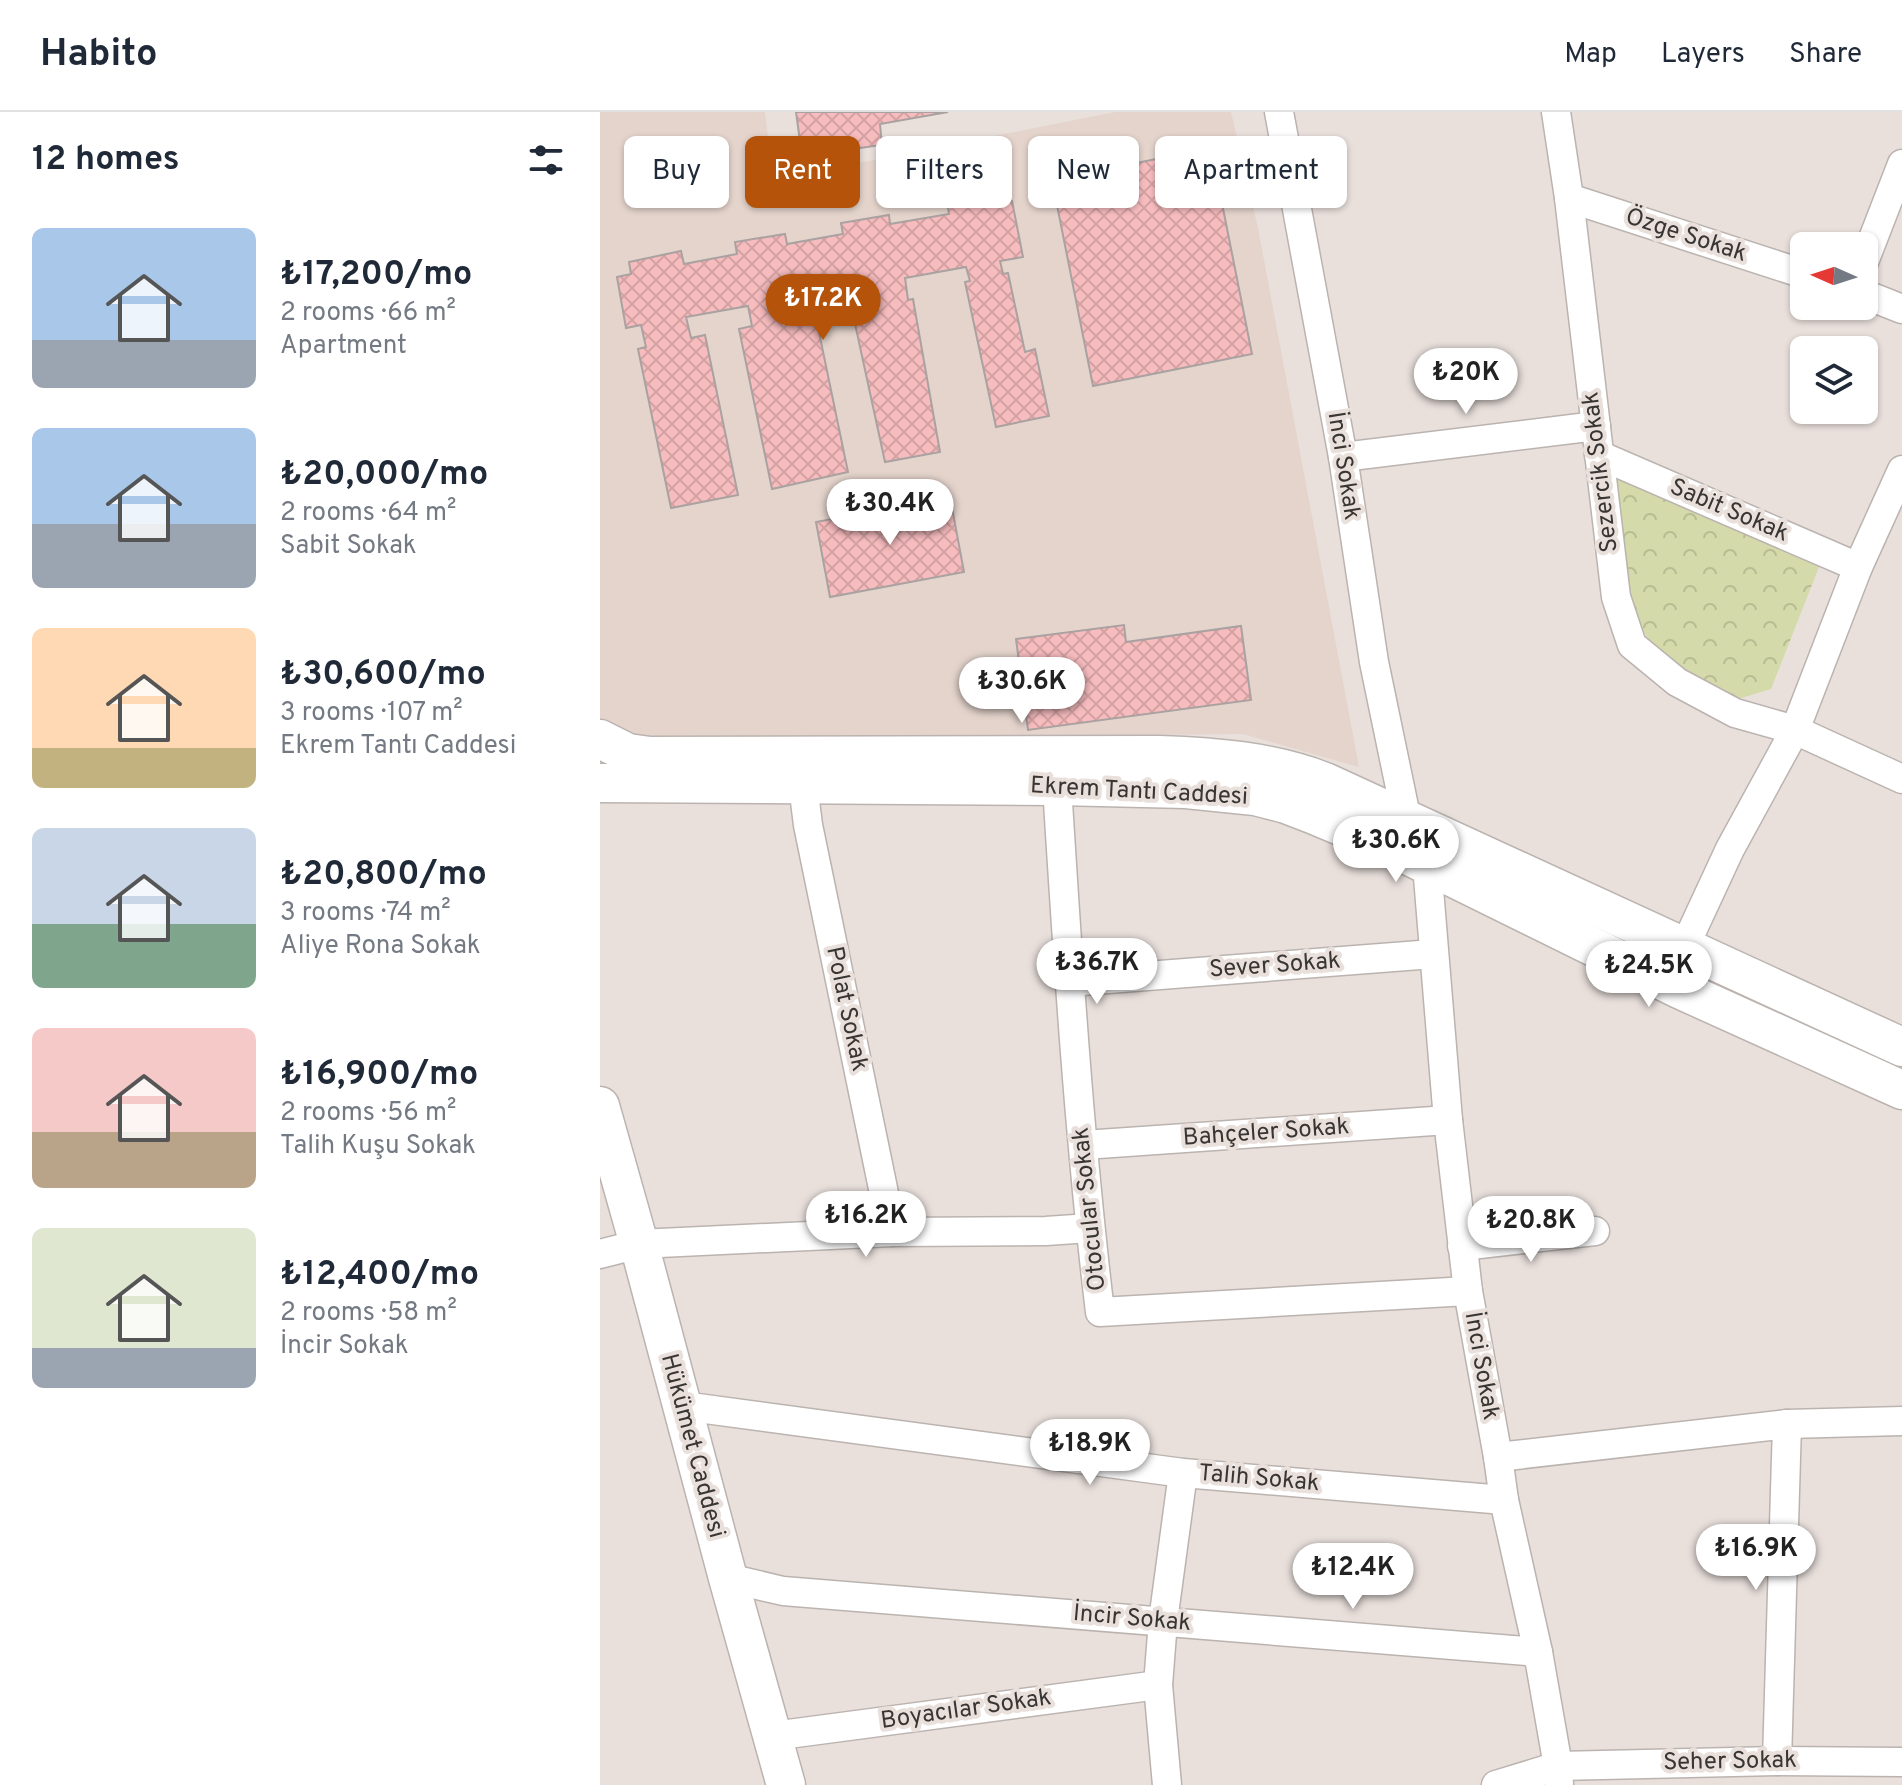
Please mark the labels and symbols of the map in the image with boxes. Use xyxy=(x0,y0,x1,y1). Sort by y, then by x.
street label: Özge Sokak xyxy=(1622,200,1751,270)
north arrow xyxy=(1790,232,1878,320)
pin: ₺17.2K xyxy=(758,274,888,342)
pin: ₺20K xyxy=(1419,348,1513,416)
street label: Sezercik Sokak xyxy=(1576,390,1626,554)
street label: İnci Sokak xyxy=(1320,410,1367,522)
street label: Sabit Sokak xyxy=(1665,473,1793,549)
pin: ₺30.4K xyxy=(825,479,955,547)
pin: ₺30.6K xyxy=(957,657,1087,725)
street label: Ekrem Tantı Caddesi xyxy=(1029,771,1249,813)
pin: ₺30.6K xyxy=(1331,816,1461,884)
pin: ₺36.7K xyxy=(1032,938,1162,1006)
pin: ₺24.5K xyxy=(1584,941,1714,1009)
street label: Polat Sokak xyxy=(818,944,874,1074)
street label: Sever Sokak xyxy=(1208,946,1342,986)
street label: Bahçeler Sokak xyxy=(1182,1112,1350,1154)
street label: Otocular Sokak xyxy=(1066,1126,1114,1292)
pin: ₺16.2K xyxy=(801,1191,931,1259)
pin: ₺20.8K xyxy=(1466,1196,1596,1264)
street label: İnci Sokak xyxy=(1457,1309,1506,1422)
street label: Hükümet Caddesi xyxy=(653,1350,731,1542)
pin: ₺18.9K xyxy=(1025,1419,1155,1487)
street label: Talih Sokak xyxy=(1197,1459,1321,1499)
pin: ₺16.9K xyxy=(1691,1524,1821,1592)
pin: ₺12.4K xyxy=(1288,1543,1418,1611)
street label: İncir Sokak xyxy=(1072,1598,1192,1639)
street label: Boyacılar Sokak xyxy=(879,1683,1053,1737)
street label: Seher Sokak xyxy=(1663,1746,1797,1778)

